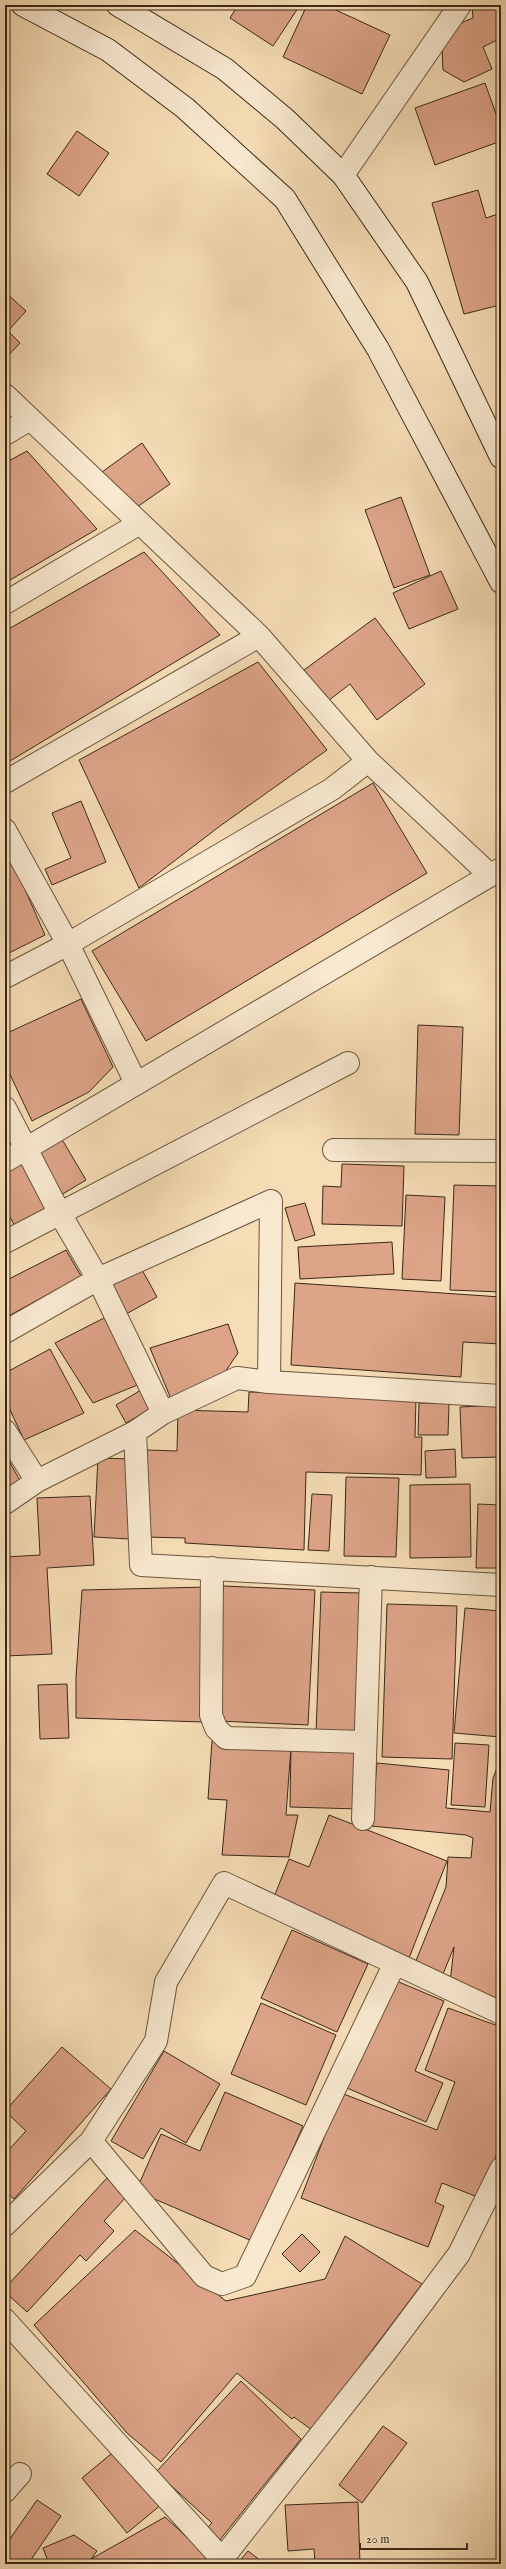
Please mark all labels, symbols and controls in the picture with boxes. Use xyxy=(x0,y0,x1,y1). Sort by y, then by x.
scale bar xyxy=(360,2525,467,2551)
text: 20 m xyxy=(366,2532,389,2547)

